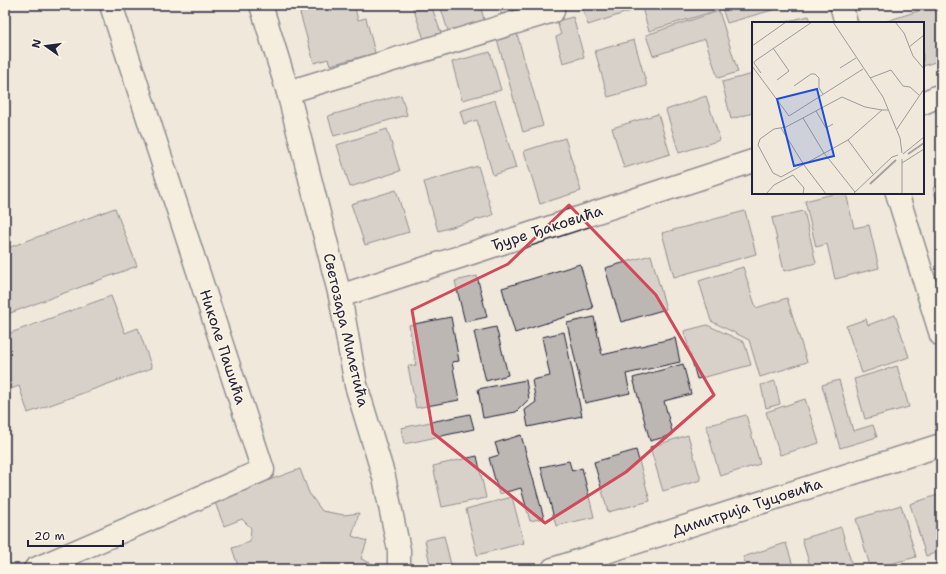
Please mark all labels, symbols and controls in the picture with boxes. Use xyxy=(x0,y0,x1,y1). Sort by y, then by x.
inset map xyxy=(752,22,924,194)
north arrow xyxy=(26,26,66,66)
text: N xyxy=(28,37,45,50)
street label: Ђуре Ђаковића xyxy=(489,200,606,255)
street label: Светозара Милетића xyxy=(319,251,374,410)
street label: Николе Пашића xyxy=(195,287,251,408)
street label: Димитрија Туцовића xyxy=(669,473,825,541)
scale bar xyxy=(28,522,123,548)
text: 20 m xyxy=(34,528,65,544)

